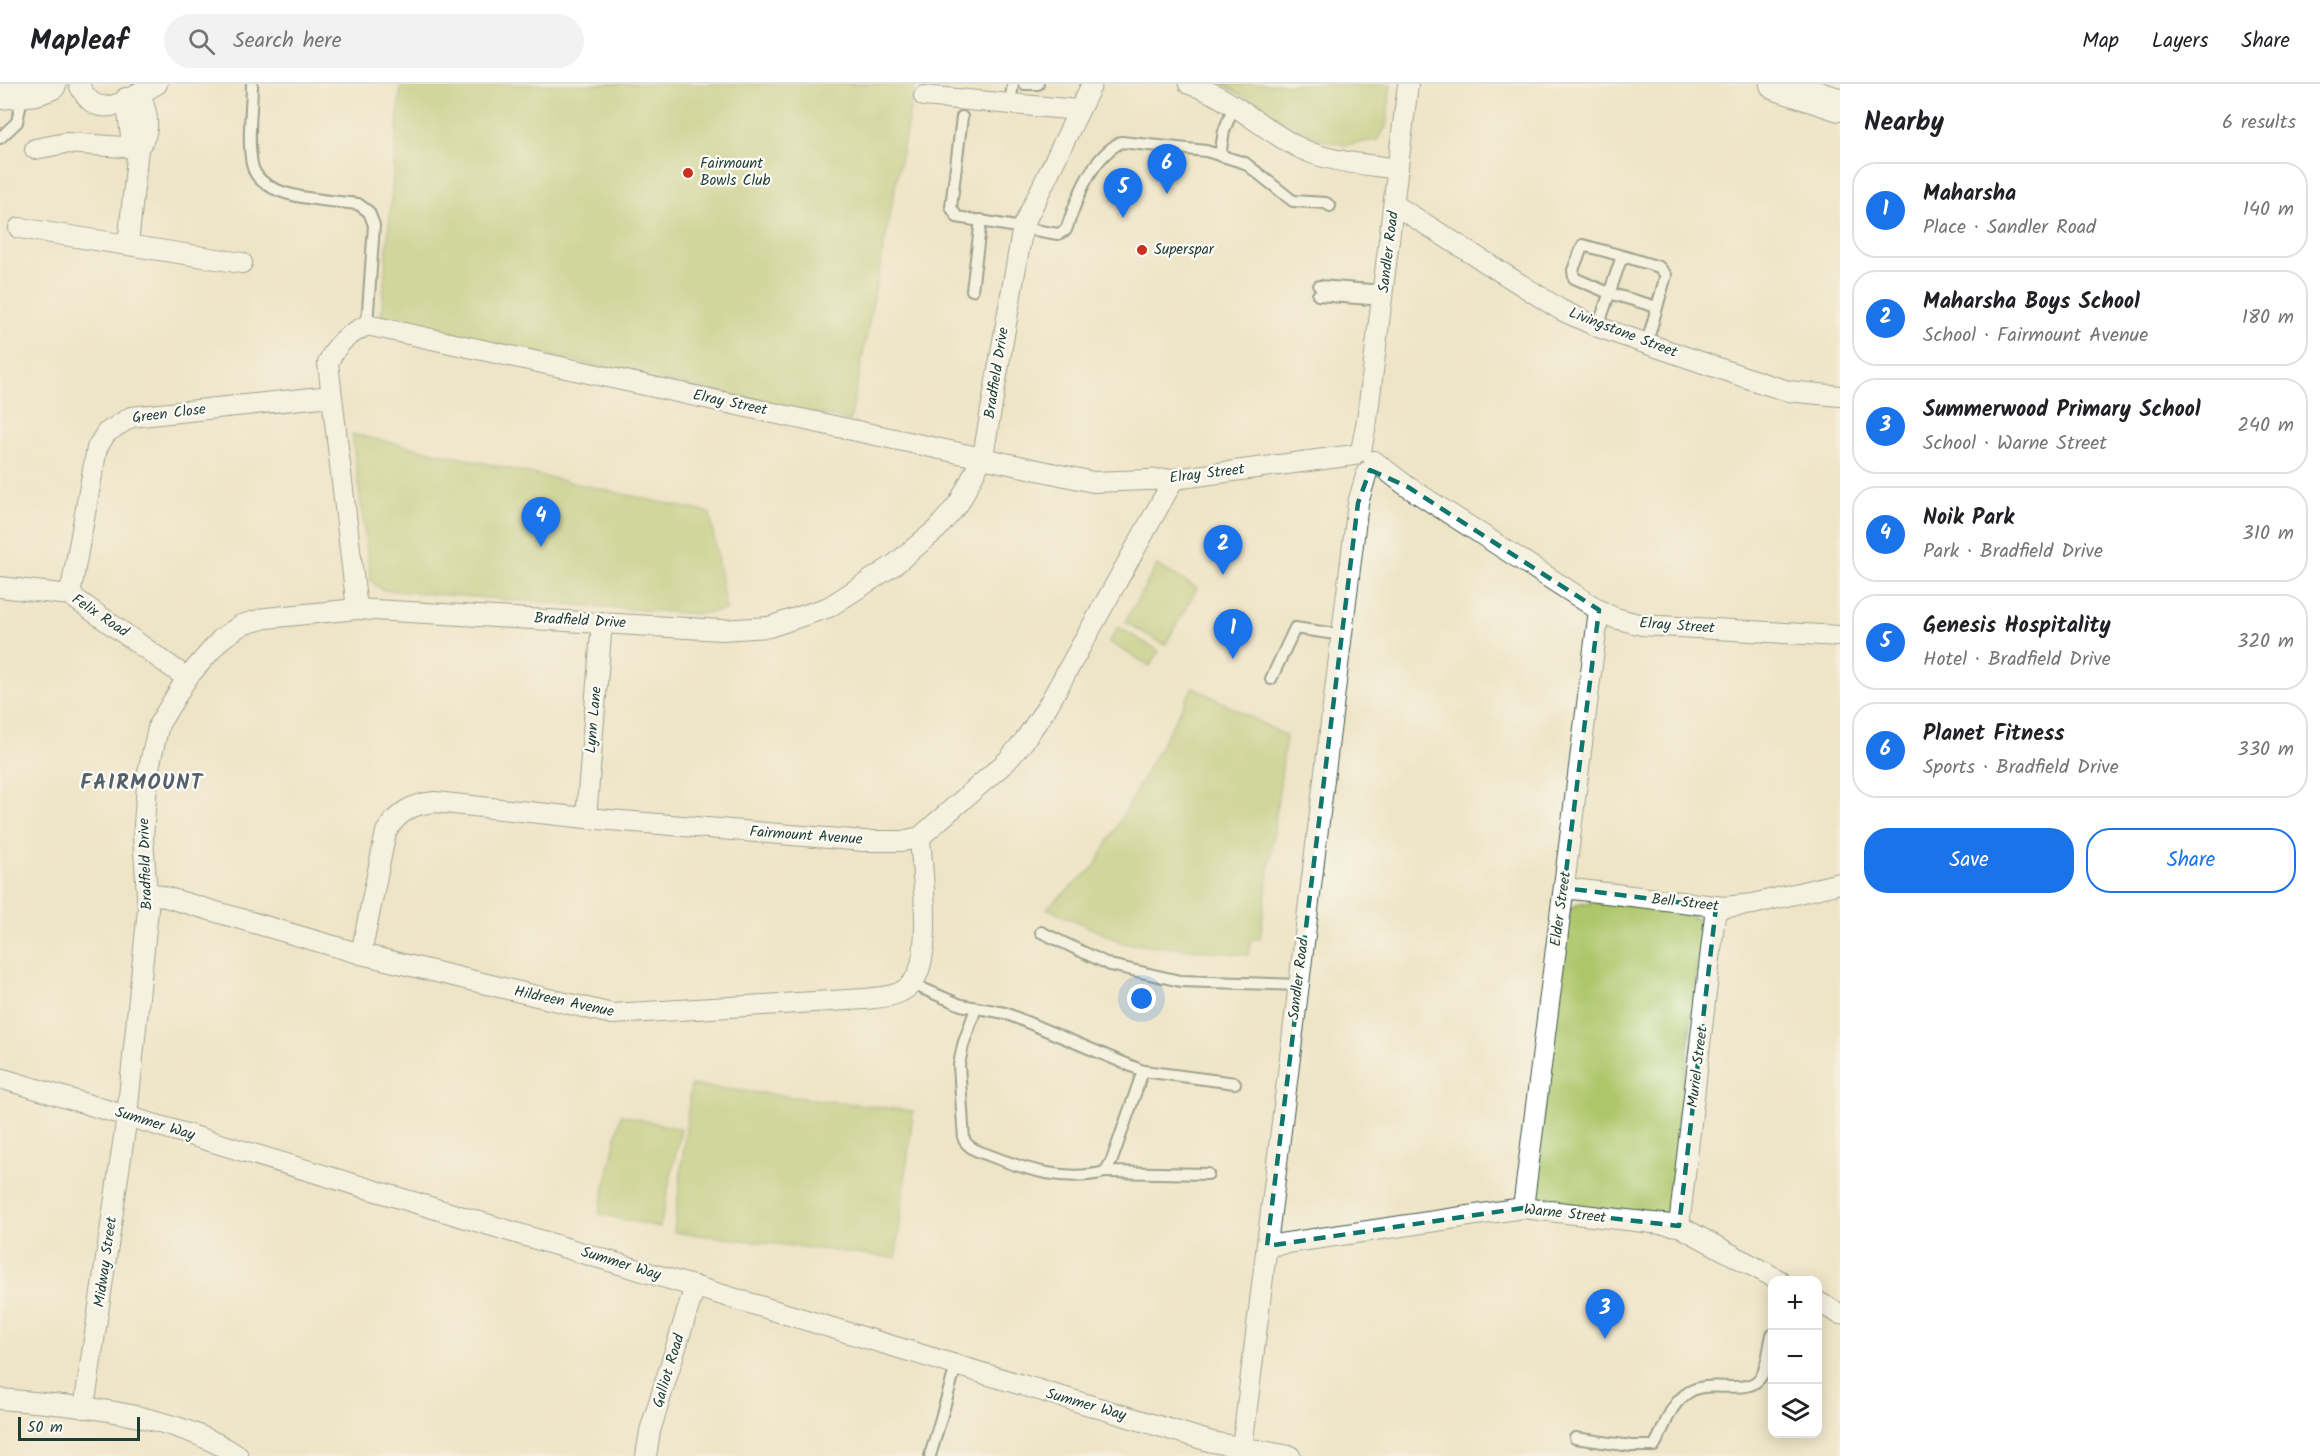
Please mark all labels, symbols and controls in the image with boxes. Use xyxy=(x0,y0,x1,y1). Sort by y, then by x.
search box xyxy=(164,14,584,68)
text: Mapleaf xyxy=(30,19,128,64)
text: Search here xyxy=(233,24,342,59)
icon: search xyxy=(185,25,218,58)
text: Map xyxy=(2082,25,2119,58)
text: Layers xyxy=(2152,25,2208,58)
text: Share xyxy=(2241,25,2290,58)
text: Nearby xyxy=(1864,102,1944,144)
text: 6 results xyxy=(2222,107,2296,139)
pin: 6 xyxy=(1148,144,1186,194)
place label: Fairmount Bowls Club xyxy=(700,152,770,193)
marker: Fairmount Bowls Club xyxy=(681,166,695,180)
pin: 5 xyxy=(1104,168,1142,218)
text: Maharsha xyxy=(1923,177,2016,212)
text: 1 xyxy=(1882,194,1889,226)
text: 140 m xyxy=(2243,194,2294,226)
street label: Sandler Road xyxy=(1372,209,1406,294)
text: Place · Sandler Road xyxy=(1923,212,2096,244)
place label: Superspar xyxy=(1154,238,1215,262)
marker: Superspar xyxy=(1135,243,1149,257)
text: Maharsha Boys School xyxy=(1923,285,2140,320)
street label: Livingstone Street xyxy=(1565,301,1681,365)
text: 2 xyxy=(1880,302,1891,334)
text: 180 m xyxy=(2242,302,2294,334)
text: School · Fairmount Avenue xyxy=(1923,320,2148,352)
street label: Bradfield Drive xyxy=(978,325,1016,420)
street label: Elray Street xyxy=(691,383,770,423)
text: Summerwood Primary School xyxy=(1923,393,2201,428)
street label: Green Close xyxy=(131,398,208,430)
text: 3 xyxy=(1880,410,1891,442)
text: 240 m xyxy=(2237,410,2294,442)
text: School · Warne Street xyxy=(1923,428,2107,460)
street label: Elray Street xyxy=(1168,457,1246,491)
pin: 4 xyxy=(522,498,560,547)
text: Noik Park xyxy=(1923,501,2014,536)
text: 4 xyxy=(1880,518,1891,550)
text: 310 m xyxy=(2242,518,2294,550)
pin: 2 xyxy=(1204,526,1242,575)
text: Park · Bradfield Drive xyxy=(1923,536,2103,568)
street label: Felix Road xyxy=(67,588,134,644)
street label: Bradfield Drive xyxy=(533,607,627,635)
text: Genesis Hospitality xyxy=(1923,609,2111,644)
pin: 1 xyxy=(1214,610,1252,659)
street label: Elray Street xyxy=(1638,611,1716,641)
text: 5 xyxy=(1880,626,1891,658)
text: 320 m xyxy=(2237,626,2294,658)
text: Hotel · Bradfield Drive xyxy=(1923,644,2111,676)
street label: Lynn Lane xyxy=(579,685,609,755)
text: Planet Fitness xyxy=(1923,717,2065,752)
text: 6 xyxy=(1880,734,1891,766)
text: 330 m xyxy=(2237,734,2294,766)
text: Sports · Bradfield Drive xyxy=(1923,752,2119,784)
district label: FAIRMOUNT xyxy=(80,767,205,800)
street label: Bradfield Drive xyxy=(132,817,160,910)
street label: Fairmount Avenue xyxy=(749,820,864,852)
button: Save xyxy=(1864,828,2074,893)
button: Share xyxy=(2086,828,2296,893)
street label: Elder Street xyxy=(1544,870,1578,948)
street label: Bell Street xyxy=(1650,888,1720,918)
street label: Sandler Road xyxy=(1282,936,1316,1021)
street label: Hildreen Avenue xyxy=(512,980,616,1024)
your location xyxy=(1127,984,1156,1013)
street label: Muriel Street xyxy=(1681,1025,1715,1109)
street label: Summer Way xyxy=(112,1100,199,1148)
street label: Warne Street xyxy=(1523,1198,1607,1230)
street label: Midway Street xyxy=(88,1215,124,1309)
street label: Summer Way xyxy=(578,1240,665,1288)
map controls xyxy=(1768,1276,1822,1438)
button: + xyxy=(1768,1276,1822,1330)
pin: 3 xyxy=(1586,1290,1624,1339)
button: − xyxy=(1768,1330,1822,1384)
street label: Galliot Road xyxy=(646,1331,692,1411)
street label: Summer Way xyxy=(1043,1382,1130,1428)
button: layers xyxy=(1768,1384,1822,1438)
scale bar xyxy=(18,1414,140,1442)
text: 50 m xyxy=(27,1415,63,1440)

